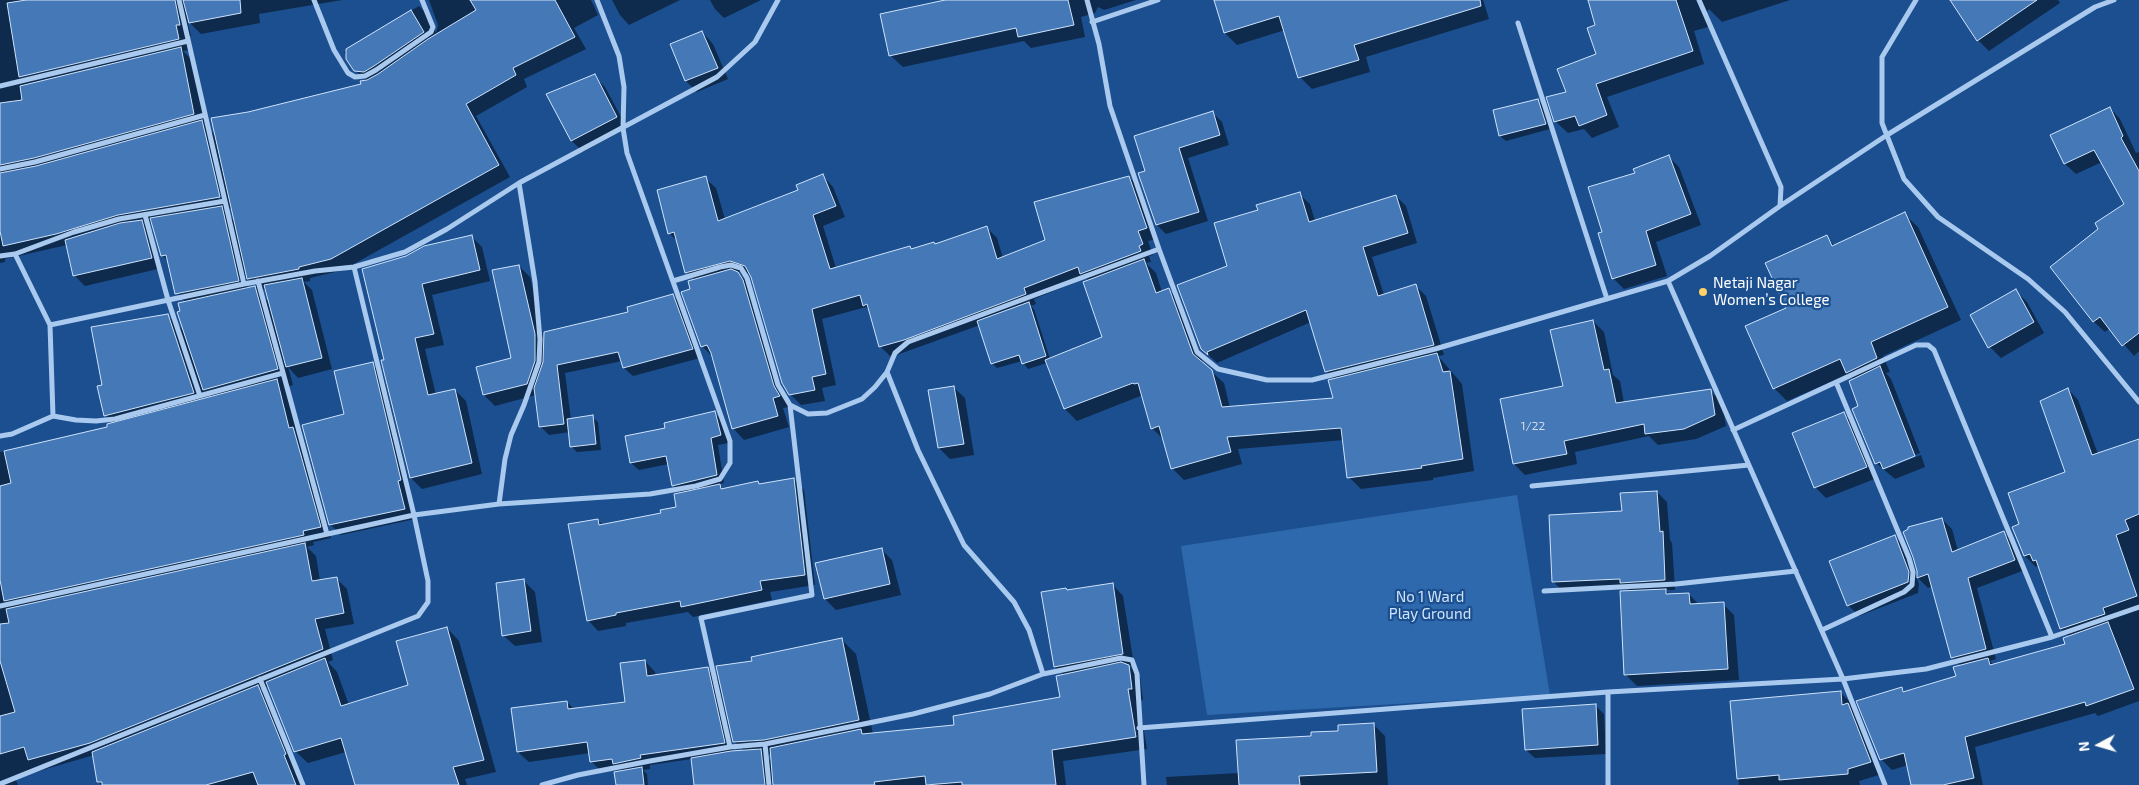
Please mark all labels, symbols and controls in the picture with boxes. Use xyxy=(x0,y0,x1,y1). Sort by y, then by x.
place label: Netaji Nagar Women’s College xyxy=(1713,274,1830,309)
marker: Netaji Nagar Women’s College xyxy=(1697,286,1709,298)
house number: 1/22 xyxy=(1521,419,1545,433)
park label: No 1 Ward Play Ground xyxy=(1389,588,1471,623)
north arrow xyxy=(2074,720,2124,770)
text: N xyxy=(2075,741,2093,753)

